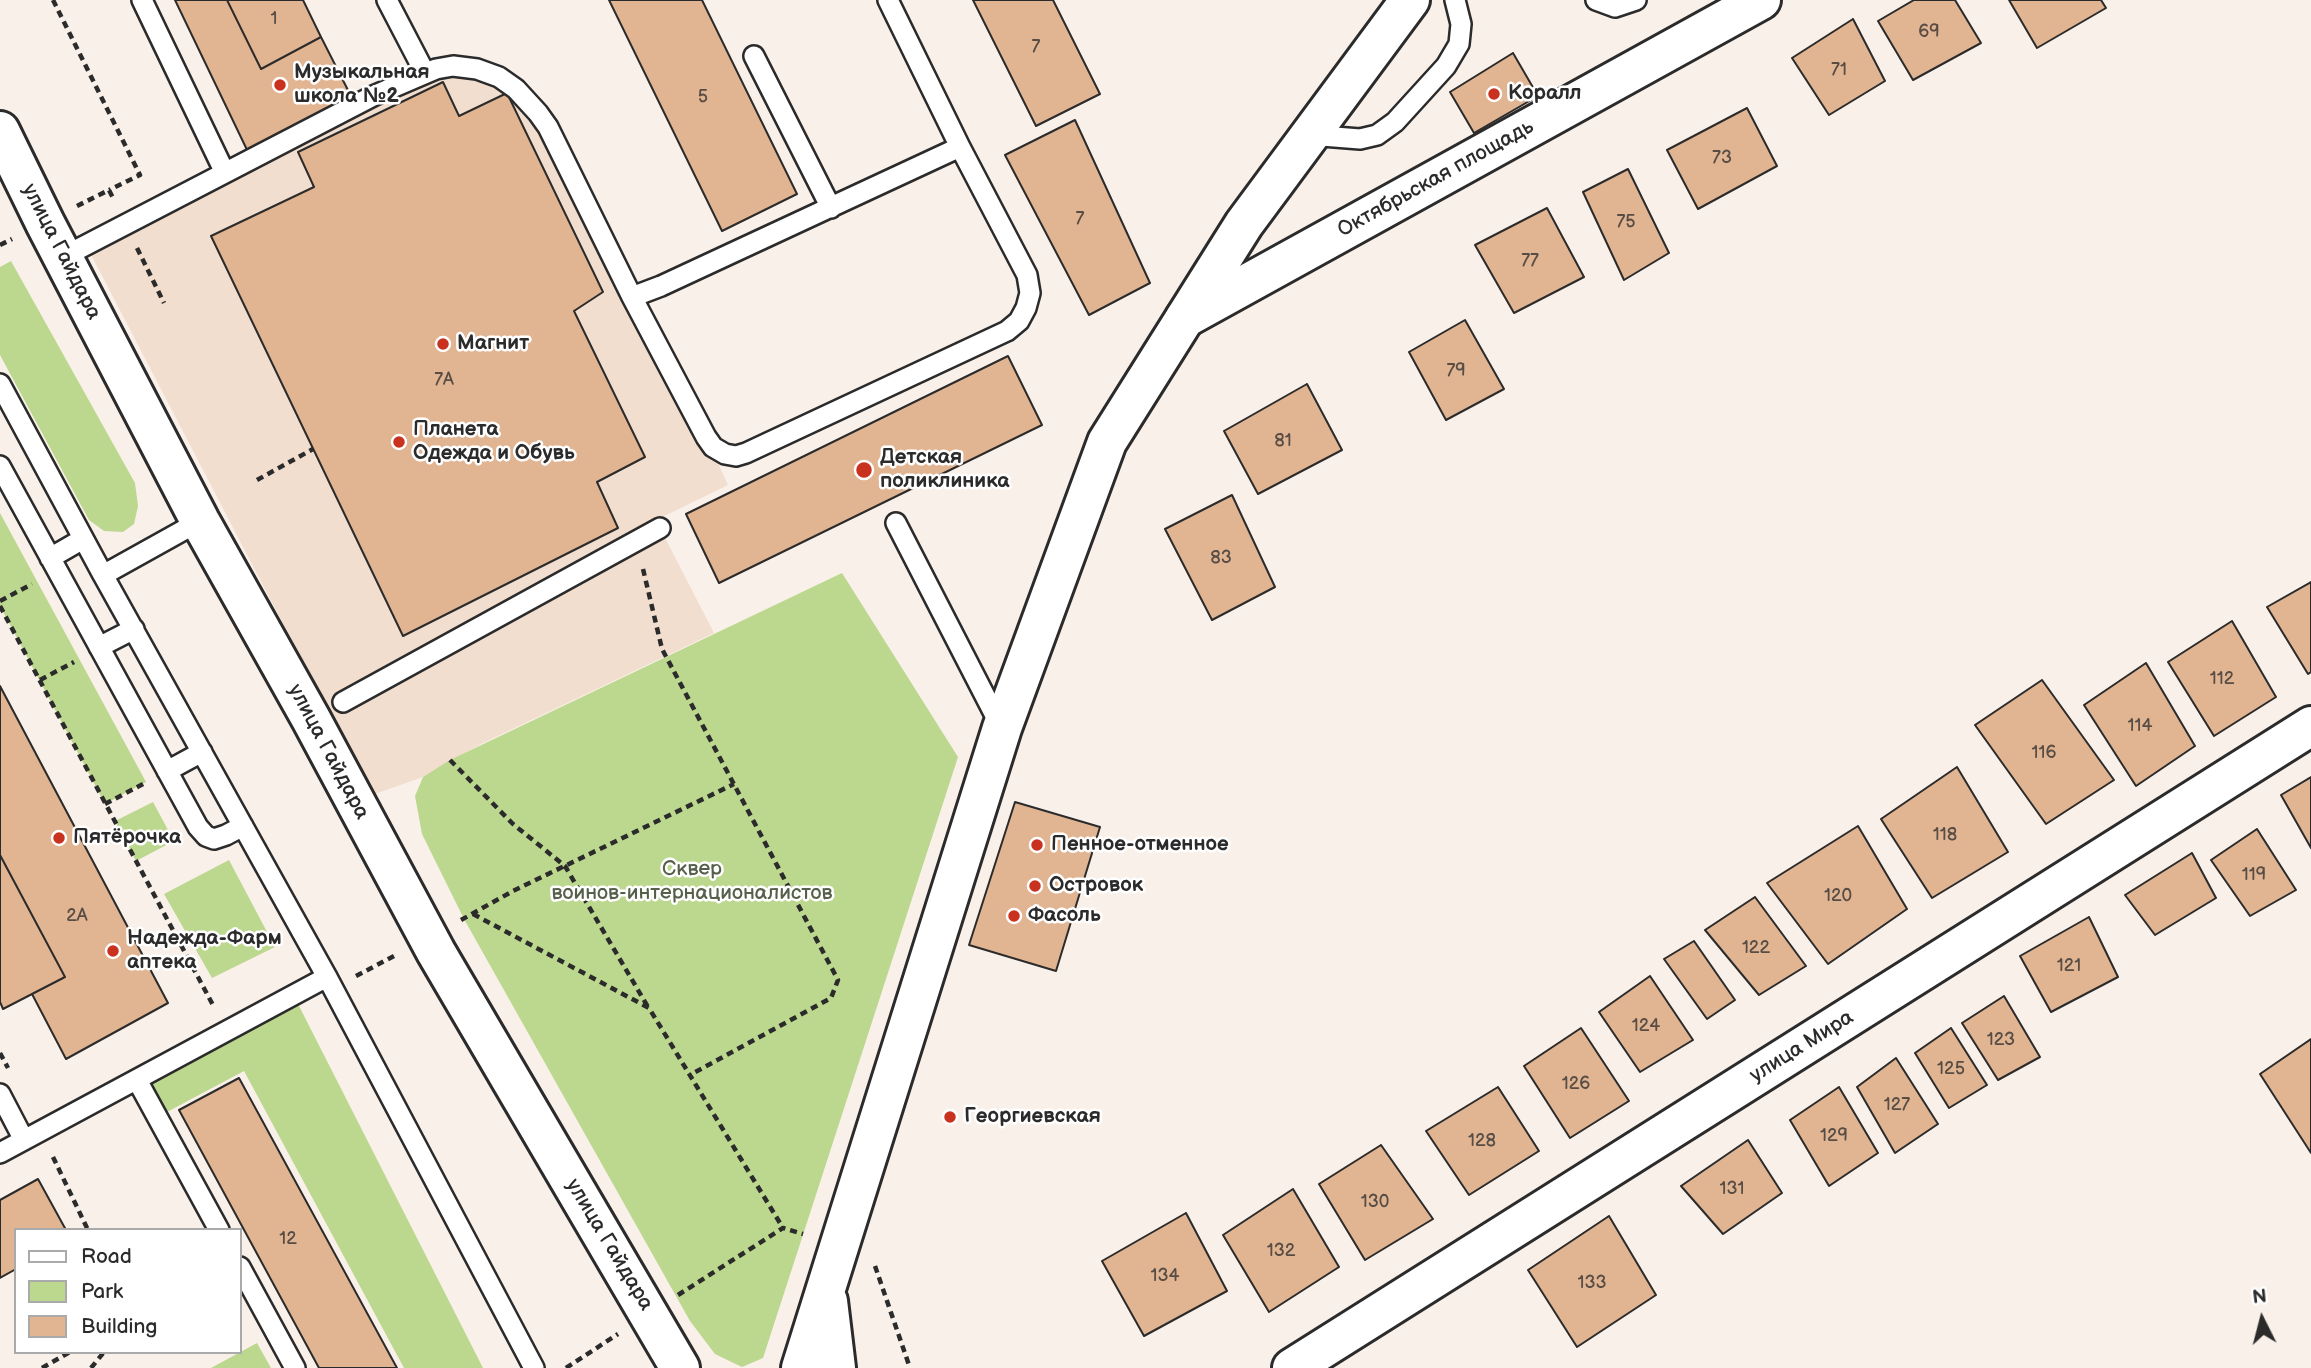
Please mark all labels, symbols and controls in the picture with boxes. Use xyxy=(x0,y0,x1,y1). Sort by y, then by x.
house number: 1 xyxy=(271,8,277,30)
house number: 69 xyxy=(1918,21,1940,43)
house number: 7 xyxy=(1032,36,1040,58)
house number: 71 xyxy=(1831,59,1847,81)
place label: Музыкальная школа №2 xyxy=(294,60,430,110)
marker: Музыкальная школа №2 xyxy=(272,77,288,93)
place label: Коралл xyxy=(1508,81,1582,107)
house number: 5 xyxy=(698,86,708,108)
marker: Коралл xyxy=(1486,86,1502,102)
street label: Октябрьская площадь xyxy=(1334,115,1538,243)
house number: 73 xyxy=(1712,147,1732,169)
street label: улица Гайдара xyxy=(16,180,106,324)
house number: 7 xyxy=(1076,208,1084,230)
house number: 75 xyxy=(1616,211,1636,233)
house number: 77 xyxy=(1521,250,1539,272)
place label: Магнит xyxy=(457,331,529,357)
marker: Магнит xyxy=(435,336,451,352)
house number: 79 xyxy=(1446,360,1466,382)
house number: 7А xyxy=(434,369,454,391)
place label: Планета Одежда и Обувь xyxy=(413,417,575,467)
house number: 81 xyxy=(1274,430,1292,452)
marker: Планета Одежда и Обувь xyxy=(391,434,407,450)
place label: Детская поликлиника xyxy=(880,445,1010,495)
marker: Детская поликлиника xyxy=(854,460,874,480)
house number: 83 xyxy=(1210,547,1232,569)
house number: 112 xyxy=(2210,668,2234,690)
street label: улица Гайдара xyxy=(282,680,374,824)
house number: 114 xyxy=(2128,715,2152,737)
house number: 116 xyxy=(2032,742,2056,764)
house number: 118 xyxy=(1933,824,1957,846)
place label: Пятёрочка xyxy=(73,825,181,851)
marker: Пятёрочка xyxy=(51,830,67,846)
place label: Пенное-отменное xyxy=(1051,832,1229,858)
marker: Пенное-отменное xyxy=(1029,837,1045,853)
park label: Сквер воинов-интернационалистов xyxy=(552,857,832,907)
house number: 119 xyxy=(2242,864,2266,886)
place label: Островок xyxy=(1049,873,1143,899)
marker: Островок xyxy=(1027,878,1043,894)
house number: 120 xyxy=(1824,885,1852,907)
place label: Фасоль xyxy=(1028,903,1101,929)
house number: 2А xyxy=(66,905,88,927)
marker: Фасоль xyxy=(1006,908,1022,924)
place label: Надежда-Фарм аптека xyxy=(127,926,282,976)
house number: 122 xyxy=(1742,937,1770,959)
marker: Надежда-Фарм аптека xyxy=(105,943,121,959)
house number: 121 xyxy=(2057,955,2081,977)
street label: улица Мира xyxy=(1746,1005,1858,1089)
house number: 124 xyxy=(1632,1015,1660,1037)
house number: 123 xyxy=(1987,1029,2015,1051)
house number: 125 xyxy=(1937,1058,1965,1080)
house number: 126 xyxy=(1562,1073,1590,1095)
house number: 127 xyxy=(1884,1094,1910,1116)
place label: Георгиевская xyxy=(964,1104,1101,1130)
marker: Георгиевская xyxy=(942,1109,958,1125)
house number: 129 xyxy=(1820,1125,1848,1147)
house number: 128 xyxy=(1468,1130,1496,1152)
street label: улица Гайдара xyxy=(560,1175,658,1315)
house number: 131 xyxy=(1719,1178,1745,1200)
house number: 130 xyxy=(1361,1191,1389,1213)
legend xyxy=(14,1228,242,1354)
house number: 12 xyxy=(279,1228,297,1250)
house number: 132 xyxy=(1267,1240,1295,1262)
text: Road xyxy=(81,1244,132,1269)
house number: 134 xyxy=(1150,1265,1180,1287)
house number: 133 xyxy=(1577,1272,1607,1294)
text: Park xyxy=(81,1279,123,1304)
north arrow xyxy=(2227,1284,2297,1354)
text: N xyxy=(2251,1285,2268,1310)
text: Building xyxy=(81,1314,157,1339)

